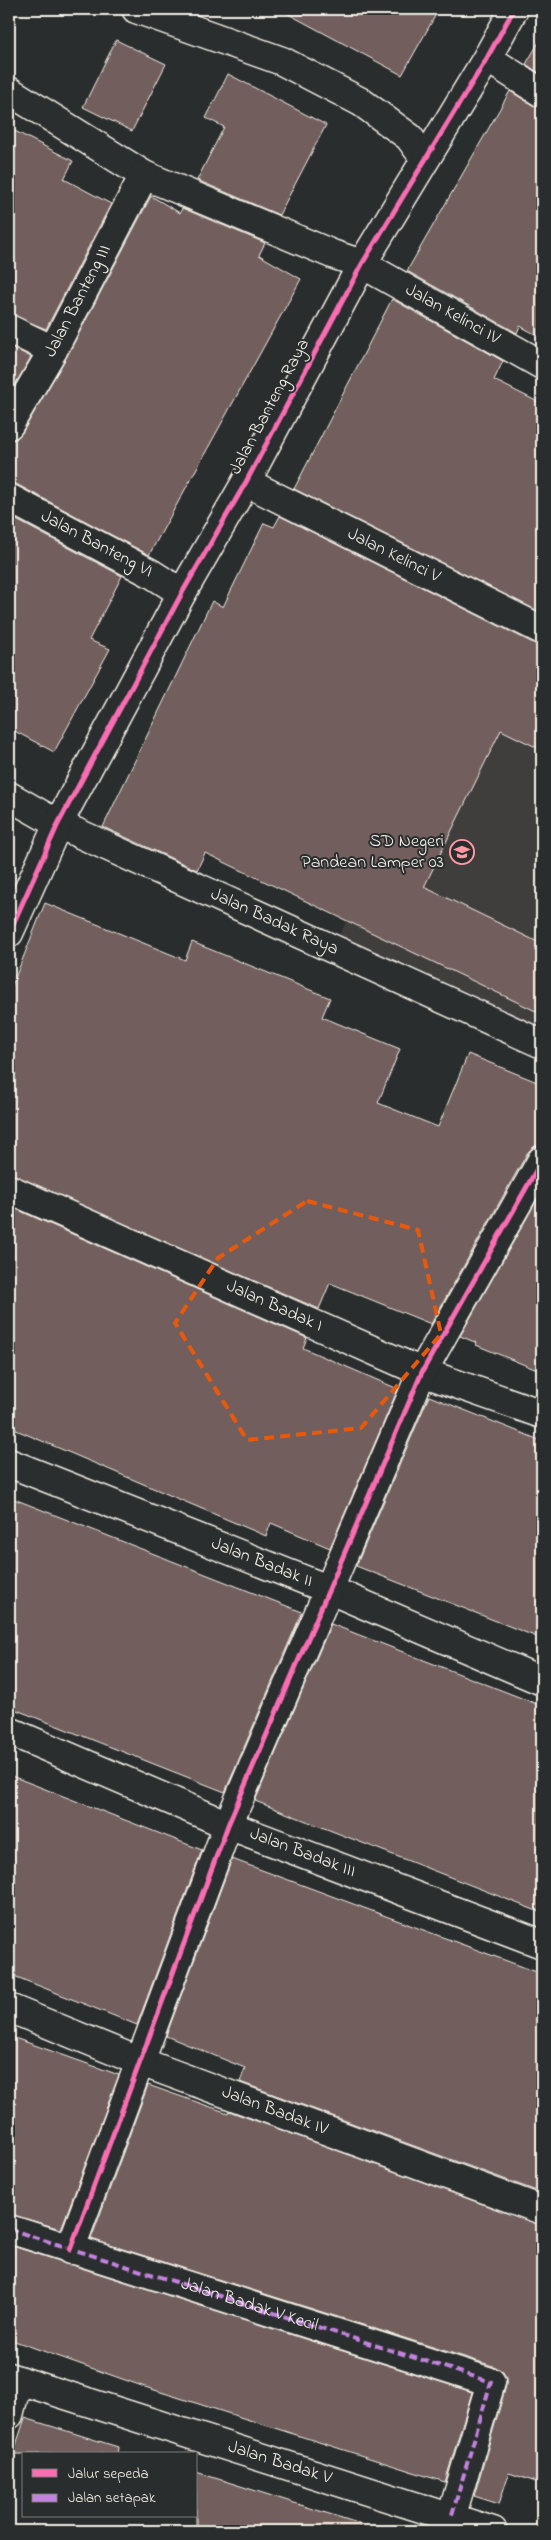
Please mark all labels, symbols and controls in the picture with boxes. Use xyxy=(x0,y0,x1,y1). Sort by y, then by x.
street label: Jalan Banteng III xyxy=(38,240,118,362)
street label: Jalan Kelinci IV xyxy=(400,278,505,352)
street label: Jalan Banteng Raya xyxy=(223,335,318,480)
street label: Jalan Banteng VI xyxy=(36,504,157,585)
street label: Jalan Kelinci V xyxy=(343,522,445,590)
place label: SD Negeri Pandean Lamper 03 xyxy=(301,829,444,876)
school or university icon: SD Negeri Pandean Lamper 03 xyxy=(449,839,475,865)
street label: Jalan Badak Raya xyxy=(206,882,343,963)
street label: Jalan Badak I xyxy=(222,1274,326,1339)
street label: Jalan Badak II xyxy=(207,1531,317,1595)
street label: Jalan Badak III xyxy=(246,1821,359,1885)
street label: Jalan Badak IV xyxy=(218,2080,332,2143)
street label: Jalan Badak V Kecil xyxy=(177,2271,321,2339)
street label: Jalan Badak V xyxy=(225,2434,335,2492)
legend xyxy=(22,2452,198,2518)
text: Jalur sepeda xyxy=(68,2463,149,2485)
text: Jalan setapak xyxy=(68,2487,156,2509)

